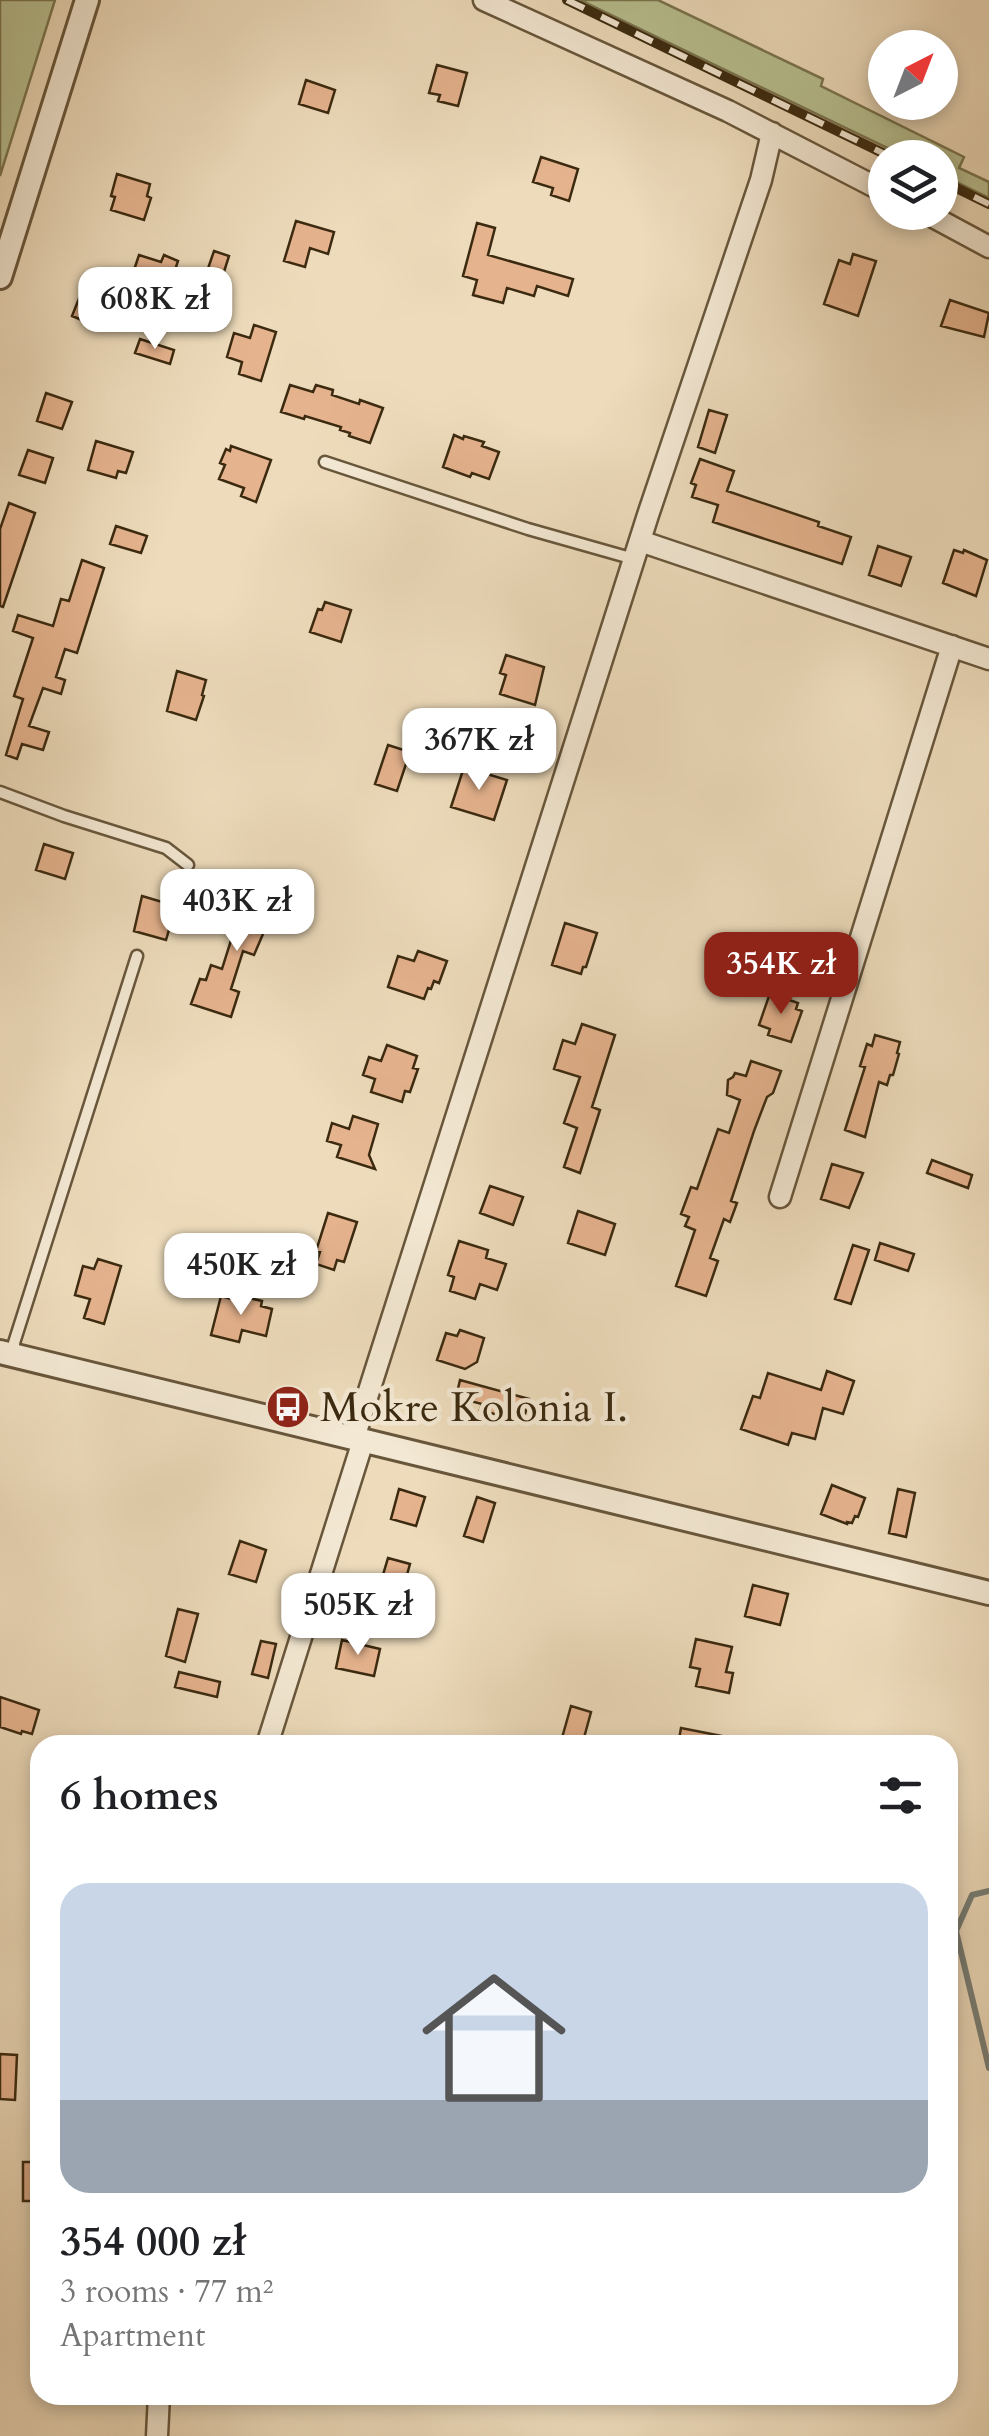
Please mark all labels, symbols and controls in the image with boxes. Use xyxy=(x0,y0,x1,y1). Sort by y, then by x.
north arrow xyxy=(868,30,958,120)
map controls xyxy=(868,30,958,230)
button: layers xyxy=(868,140,958,230)
pin: 608K zł xyxy=(63,267,247,352)
text: 608K zł xyxy=(100,277,210,321)
pin: 367K zł xyxy=(387,708,571,793)
text: 367K zł xyxy=(424,718,534,762)
pin: 403K zł xyxy=(145,869,329,954)
text: 403K zł xyxy=(182,879,292,923)
pin: 354K zł xyxy=(689,932,873,1017)
text: 354K zł xyxy=(726,942,836,986)
pin: 450K zł xyxy=(149,1233,333,1318)
text: 450K zł xyxy=(186,1243,296,1287)
place label: Mokre Kolonia I. xyxy=(320,1379,628,1436)
bus stop icon: Mokre Kolonia I. xyxy=(265,1384,311,1430)
pin: 505K zł xyxy=(266,1573,450,1658)
text: 505K zł xyxy=(303,1583,413,1627)
text: 6 homes xyxy=(60,1767,218,1824)
icon: filters xyxy=(873,1768,928,1823)
icon: home xyxy=(404,1948,584,2128)
text: 354 000 zł xyxy=(60,2213,246,2270)
text: 3 rooms · 77 m² xyxy=(60,2270,273,2314)
text: Apartment xyxy=(60,2314,205,2358)

